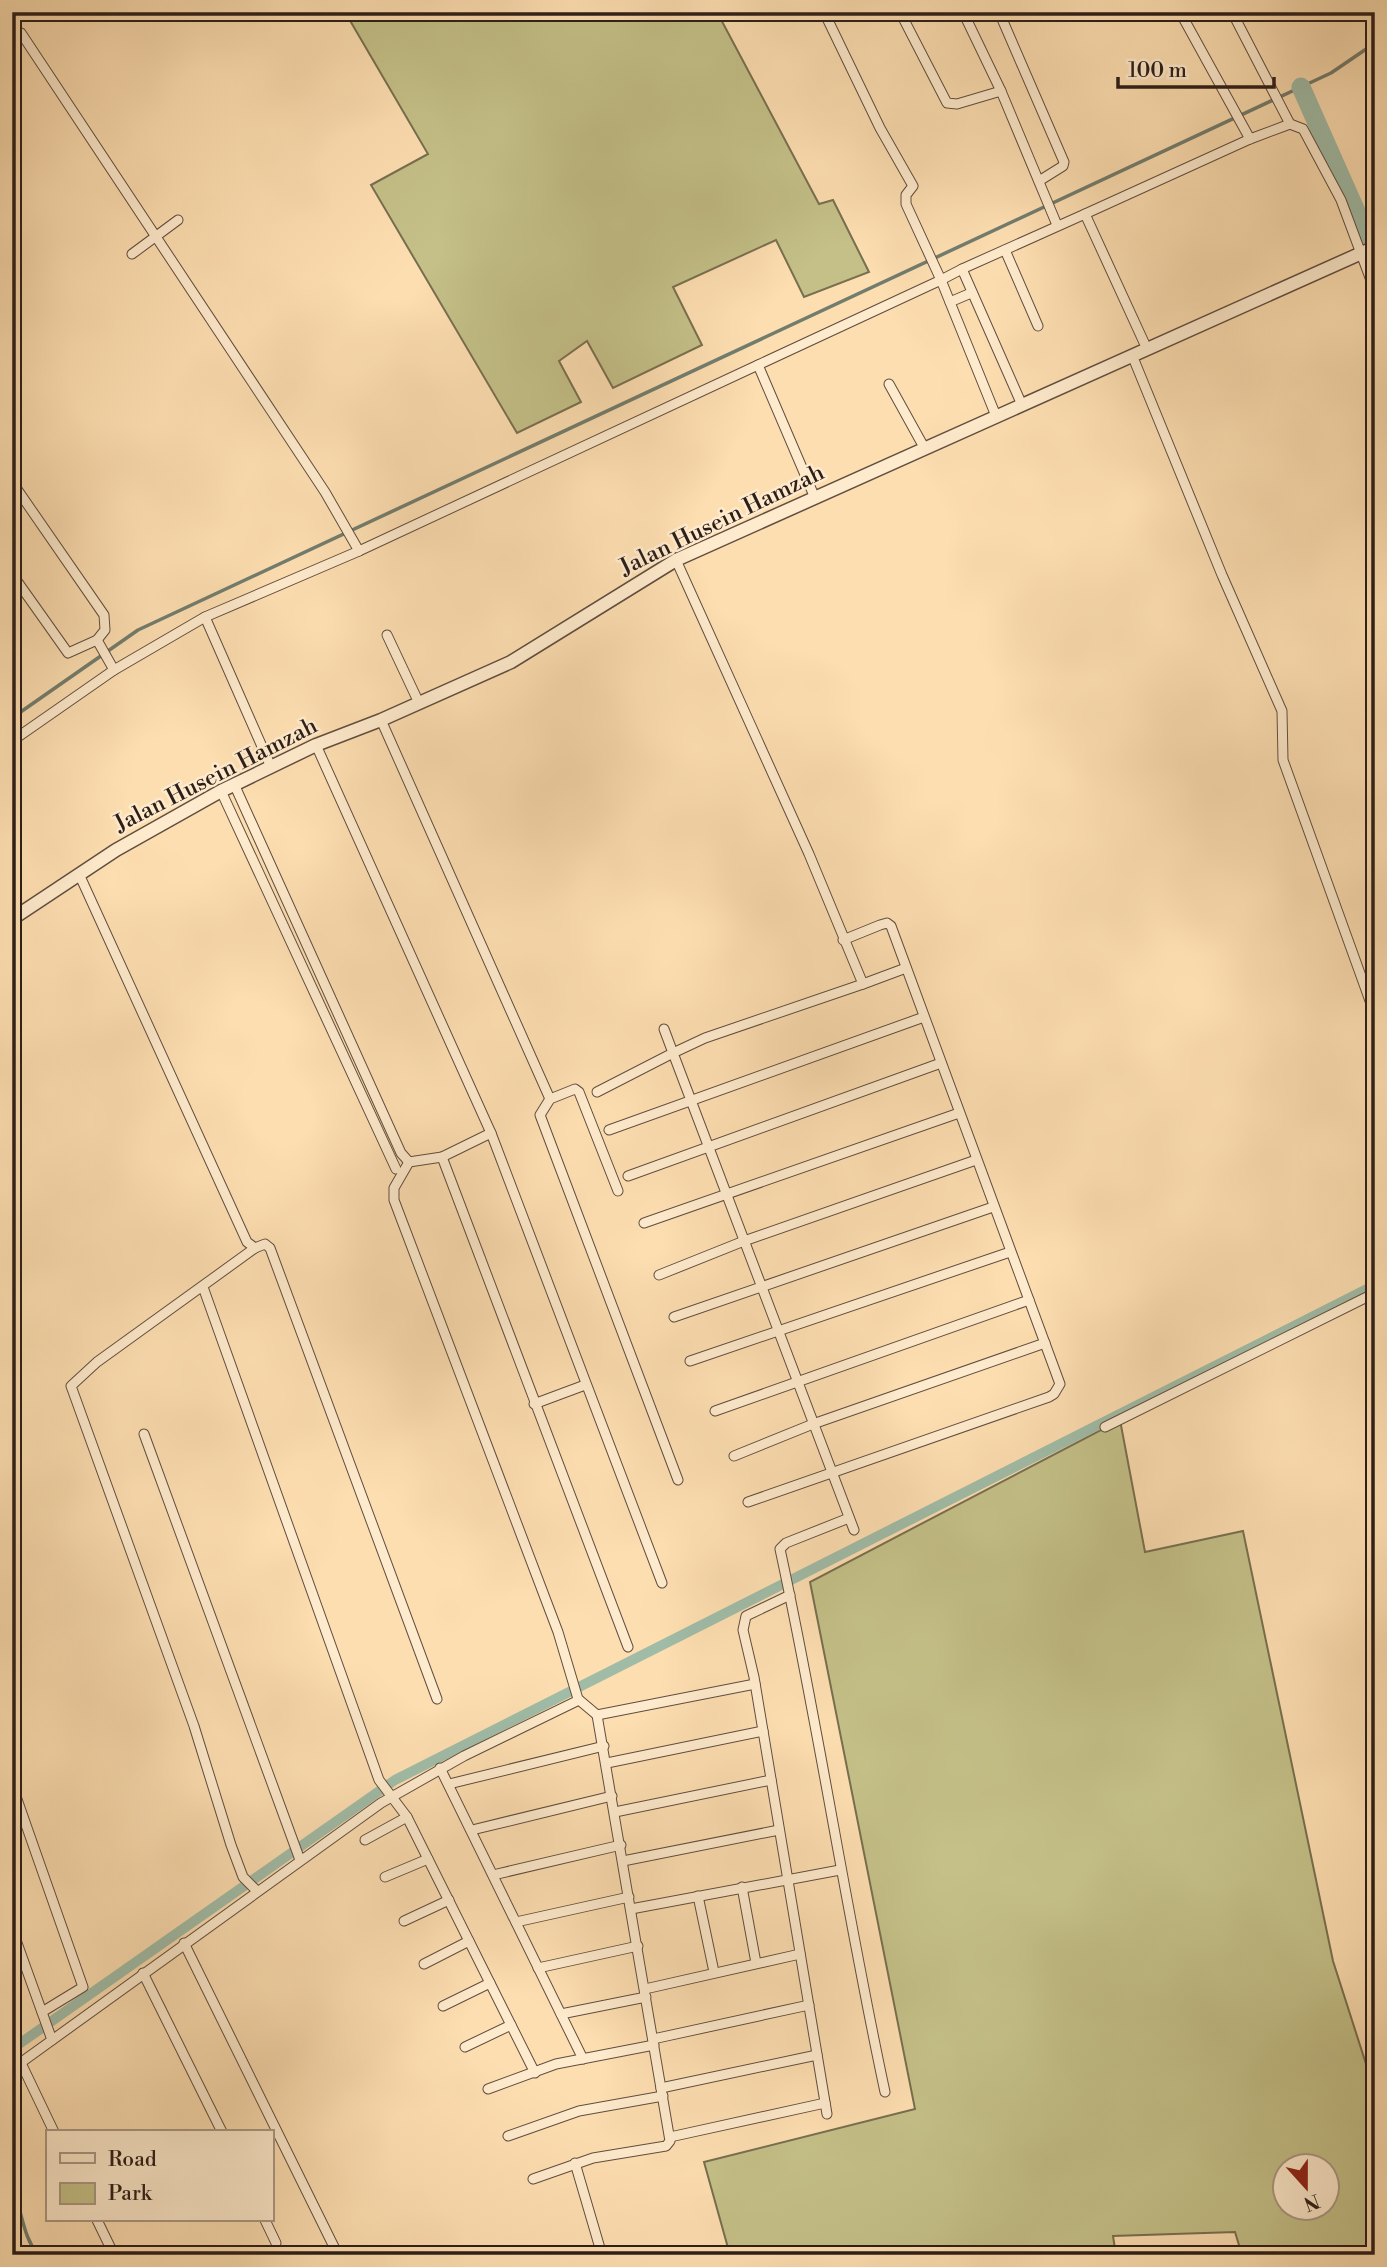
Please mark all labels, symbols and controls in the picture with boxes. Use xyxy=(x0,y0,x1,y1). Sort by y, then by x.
scale bar xyxy=(1118,46,1273,90)
text: 100 m xyxy=(1128,58,1187,84)
street label: Jalan Husein Hamzah xyxy=(614,458,829,582)
street label: Jalan Husein Hamzah xyxy=(109,712,322,839)
legend xyxy=(46,2130,273,2222)
text: Road xyxy=(108,2147,157,2173)
north arrow xyxy=(1272,2152,1342,2222)
text: Park xyxy=(108,2181,153,2207)
text: N xyxy=(1300,2188,1323,2216)

